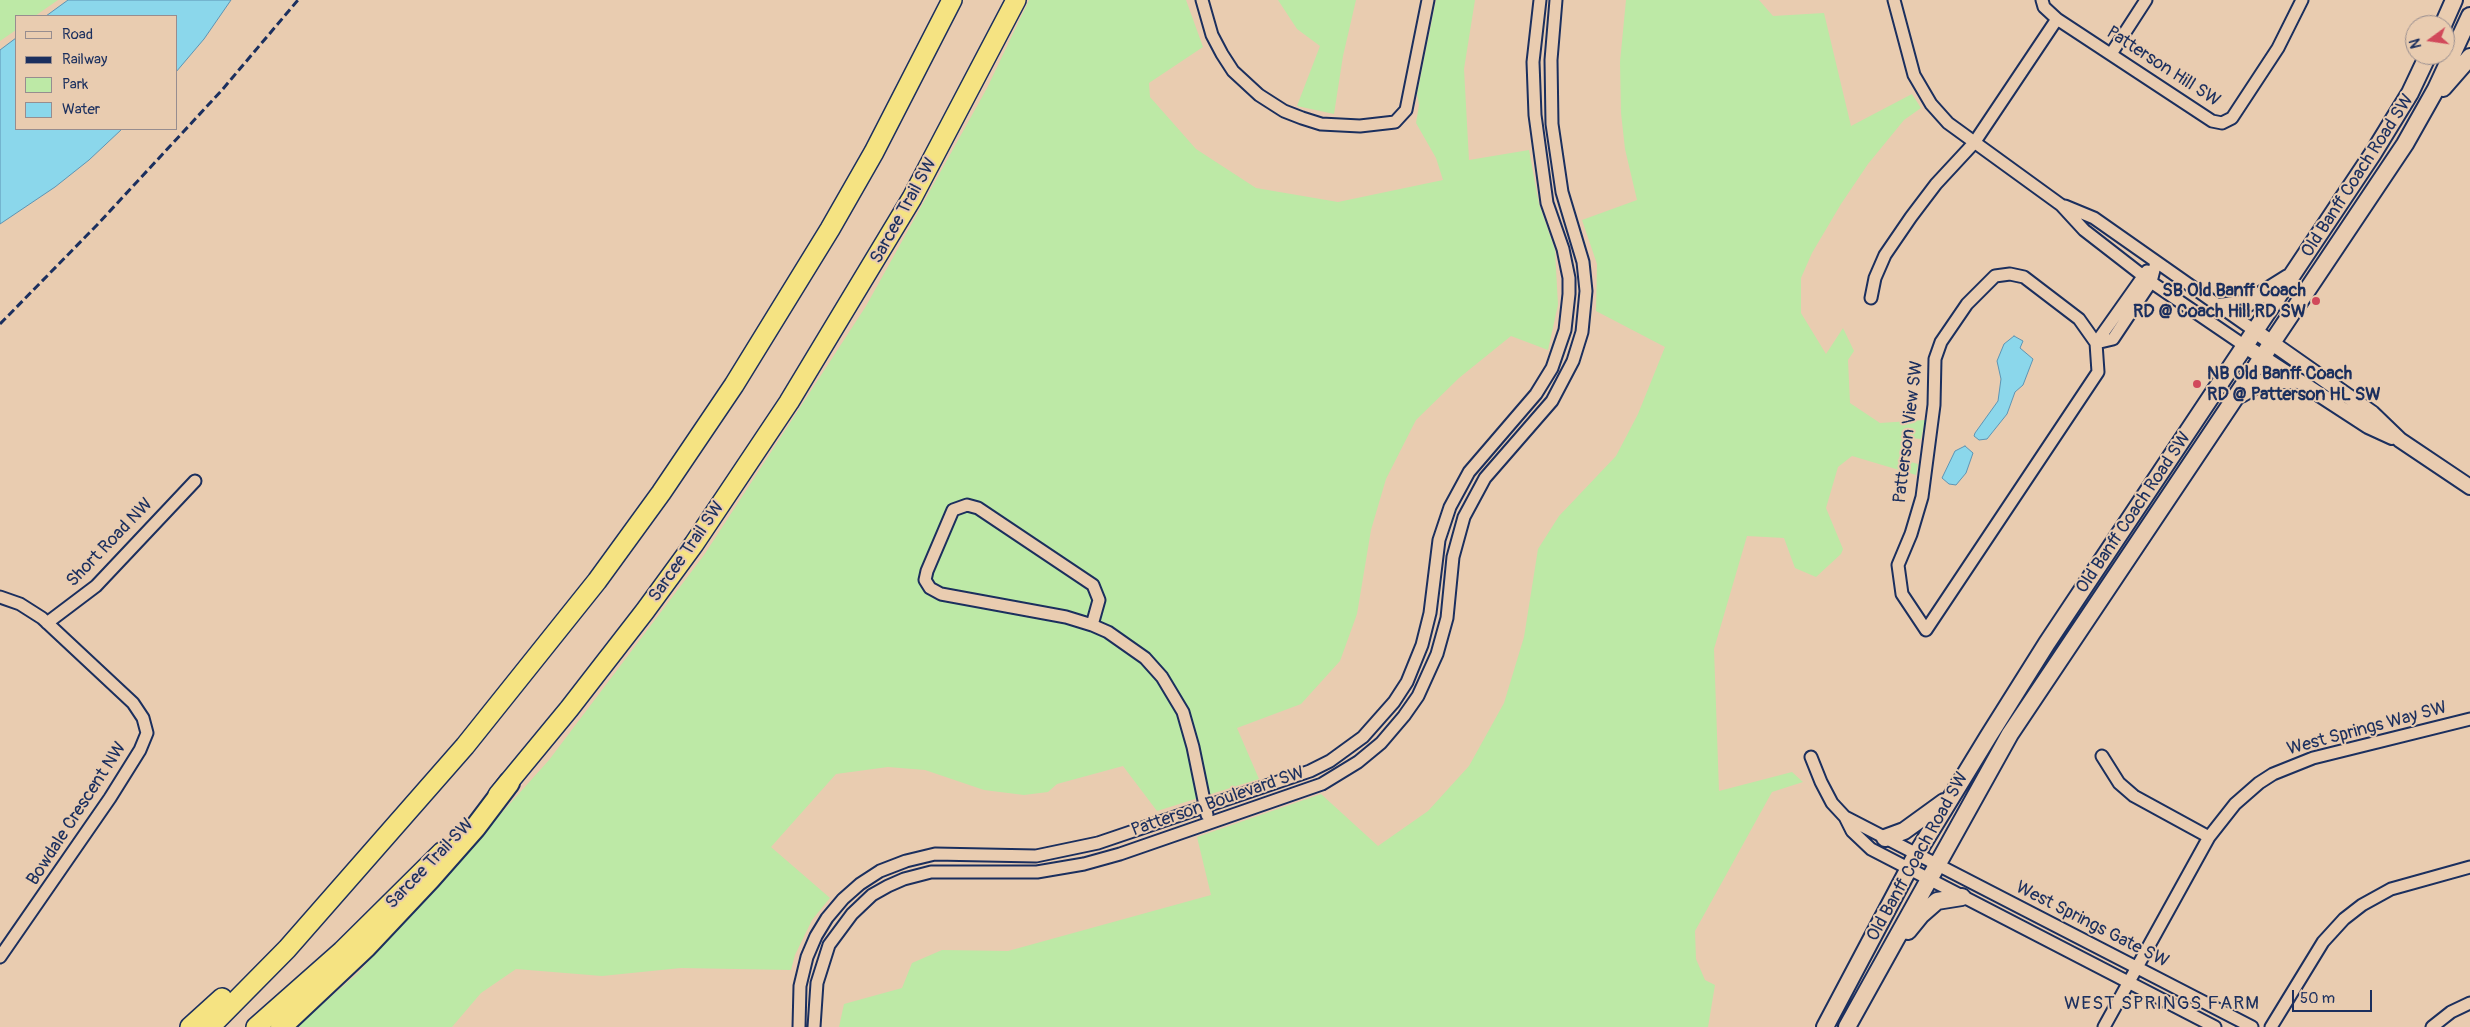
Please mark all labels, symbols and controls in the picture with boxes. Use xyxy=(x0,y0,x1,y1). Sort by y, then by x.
legend xyxy=(15,15,178,130)
north arrow xyxy=(2405,15,2455,65)
street label: Patterson Hill SW xyxy=(2102,22,2224,112)
text: Road xyxy=(62,25,93,44)
text: N xyxy=(2407,37,2425,50)
text: Railway xyxy=(62,50,107,69)
text: Park xyxy=(62,75,88,94)
street label: Old Banff Coach Road SW xyxy=(2297,90,2419,262)
text: Water xyxy=(62,100,100,119)
street label: Sarcee Trail SW xyxy=(866,154,942,268)
place label: SB Old Banff Coach RD @ Coach Hill RD SW xyxy=(2133,280,2306,322)
marker: SB Old Banff Coach RD @ Coach Hill RD SW xyxy=(2310,295,2322,307)
street label: Patterson View SW xyxy=(1890,360,1928,504)
place label: NB Old Banff Coach RD @ Patterson HL SW xyxy=(2207,363,2381,406)
marker: NB Old Banff Coach RD @ Patterson HL SW xyxy=(2191,378,2203,390)
street label: Old Banff Coach Road SW xyxy=(2072,428,2196,598)
street label: Short Road NW xyxy=(62,494,158,592)
street label: Sarcee Trail SW xyxy=(644,498,730,606)
street label: West Springs Way SW xyxy=(2285,697,2449,761)
street label: Bowdale Crescent NW xyxy=(23,738,131,890)
street label: Patterson Boulevard SW xyxy=(1129,762,1307,842)
street label: Old Banff Coach Road SW xyxy=(1862,769,1974,945)
street label: Sarcee Trail SW xyxy=(381,814,479,914)
street label: West Springs Gate SW xyxy=(2012,877,2172,973)
scale bar xyxy=(2295,980,2375,1012)
text: 50 m xyxy=(2300,989,2335,1008)
district label: WEST SPRINGS FARM xyxy=(2062,993,2262,1015)

